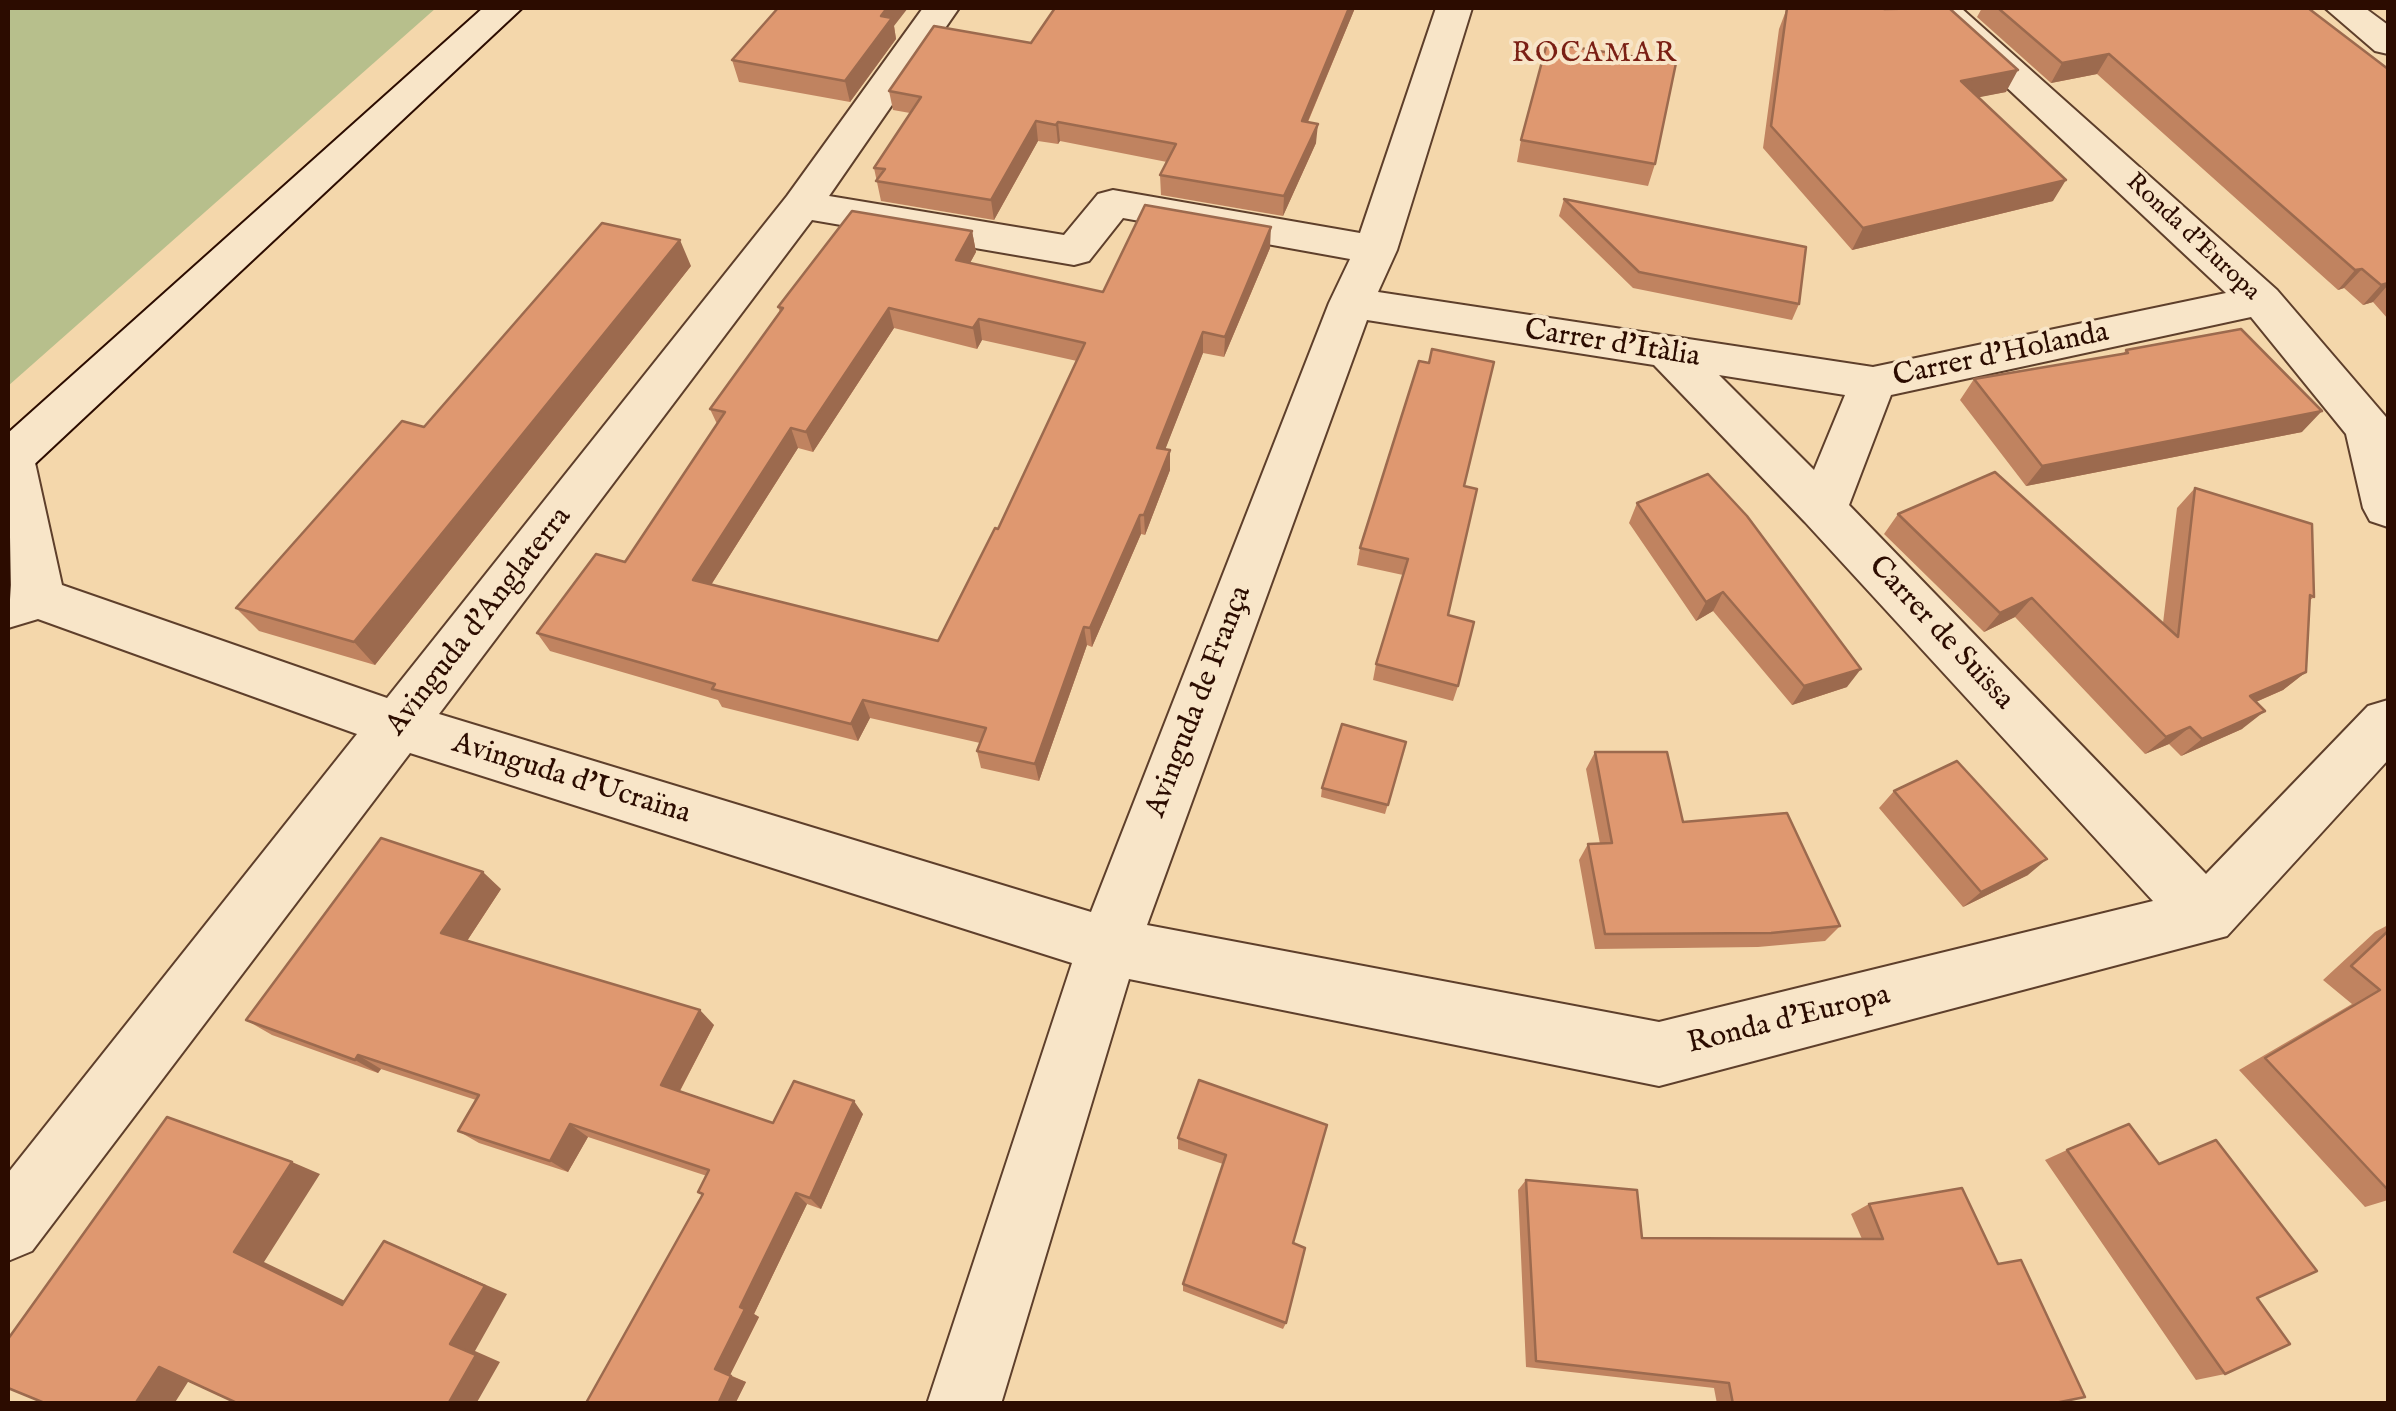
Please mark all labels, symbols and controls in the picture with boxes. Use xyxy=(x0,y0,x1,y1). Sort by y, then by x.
district label: ROCAMAR xyxy=(1512,38,1678,72)
street label: Ronda d'Europa xyxy=(2119,168,2265,308)
street label: Carrer d'Itàlia xyxy=(1522,313,1702,377)
street label: Carrer d'Holanda xyxy=(1890,316,2112,396)
street label: Avinguda d'Anglaterra xyxy=(380,501,580,743)
street label: Carrer de Suïssa xyxy=(1860,550,2020,718)
street label: Avinguda de França xyxy=(1139,581,1261,823)
street label: Avinguda d'Ucraïna xyxy=(448,727,694,833)
street label: Ronda d'Europa xyxy=(1684,978,1894,1064)

